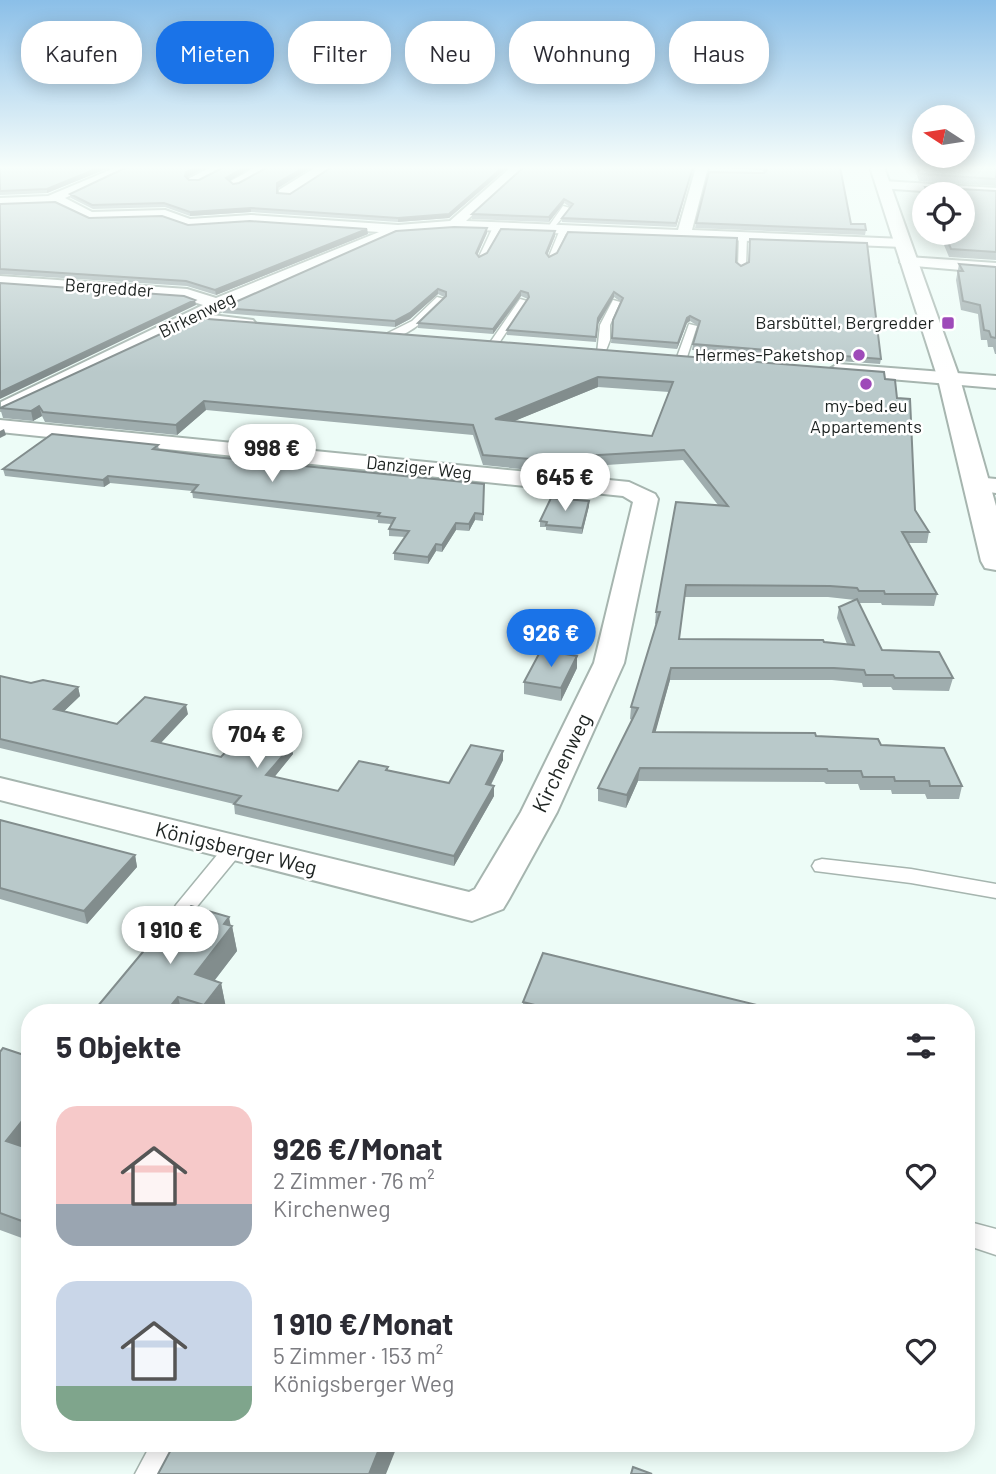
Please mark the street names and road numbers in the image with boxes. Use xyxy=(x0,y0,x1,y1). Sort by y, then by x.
street label: Bergredder xyxy=(64,273,155,301)
street label: Birkenweg xyxy=(155,286,238,342)
street label: Danziger Weg xyxy=(365,451,473,483)
street label: Kirchenweg xyxy=(526,709,595,816)
street label: Königsberger Weg xyxy=(153,815,320,880)

